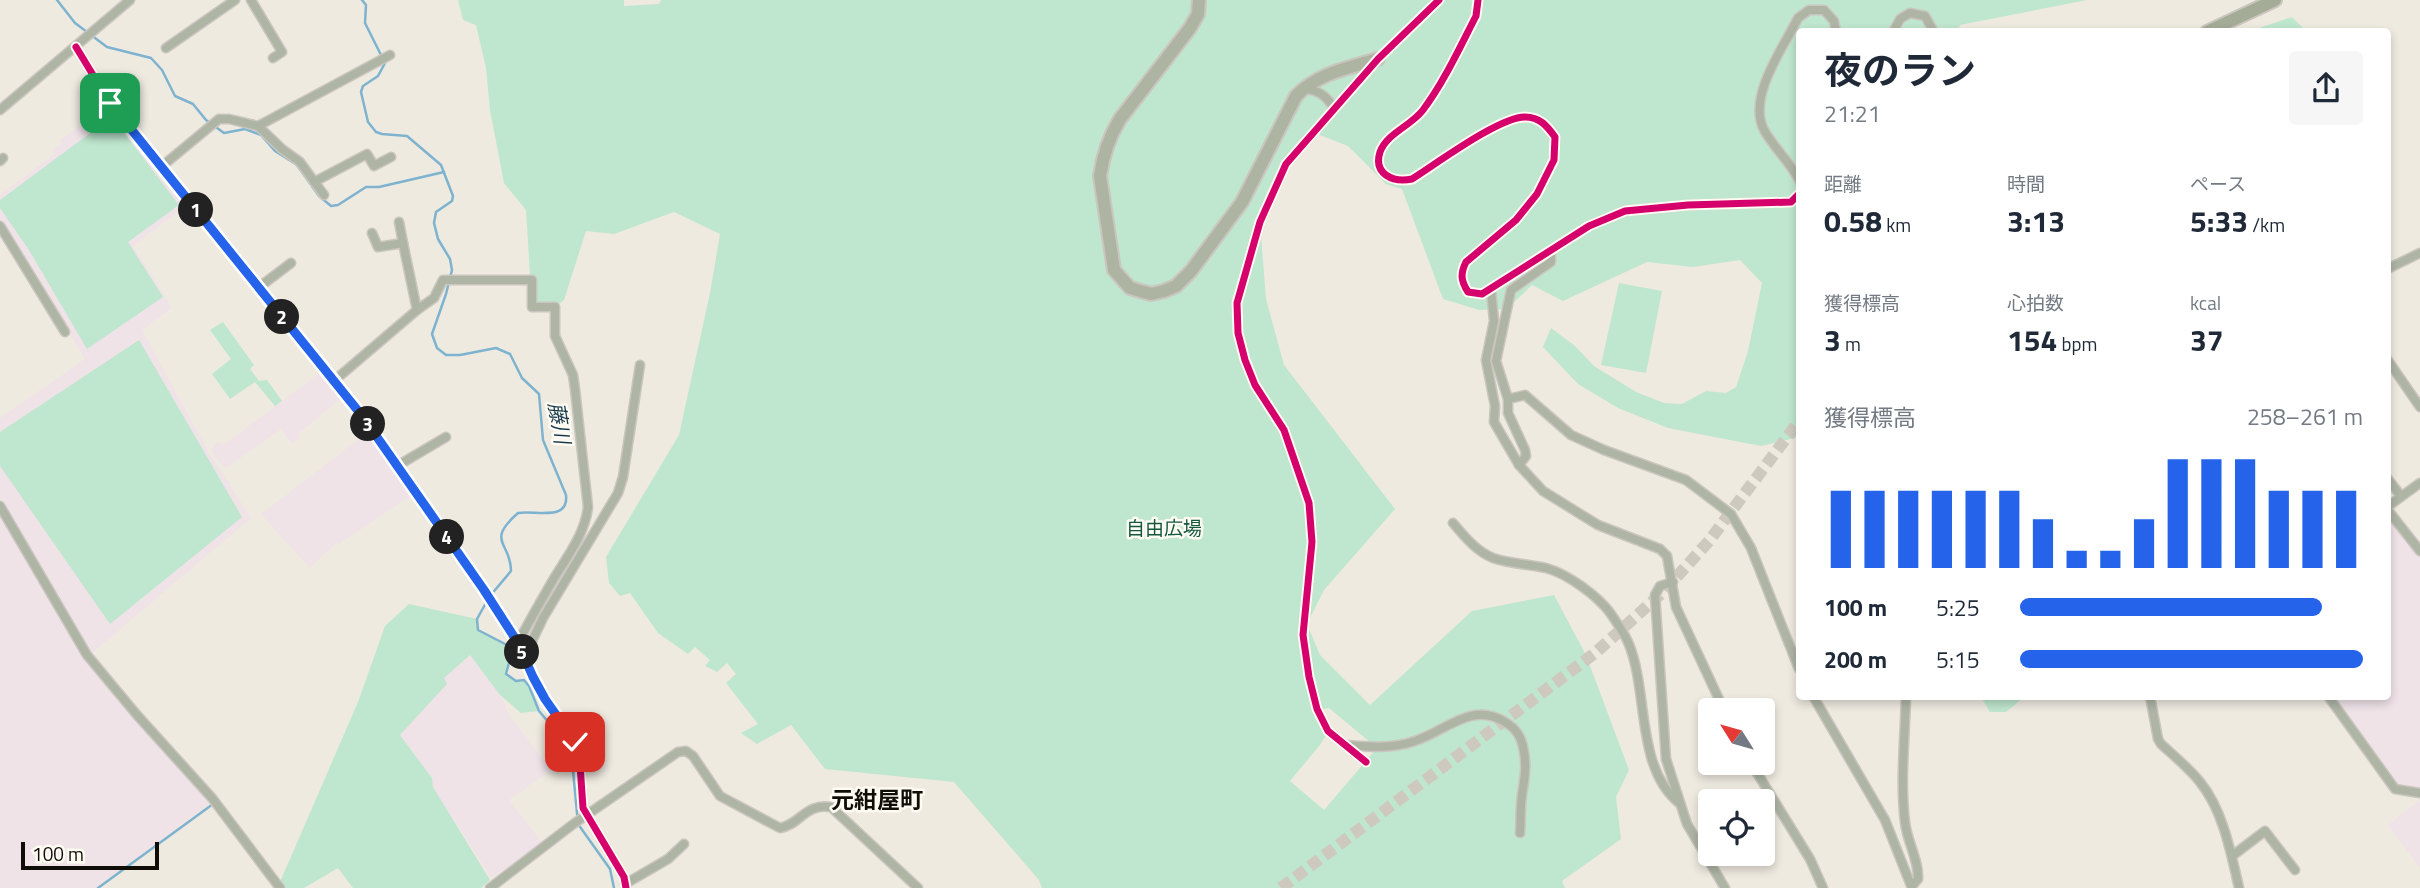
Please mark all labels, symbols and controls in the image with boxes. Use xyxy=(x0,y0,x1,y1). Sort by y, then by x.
text: 夜のラン xyxy=(1824,41,1976,99)
button: share xyxy=(2289,51,2363,125)
pin xyxy=(80,73,140,133)
icon: arrive xyxy=(91,84,129,122)
text: 21:21 xyxy=(1824,96,1881,131)
text: 距離 xyxy=(1824,169,1862,198)
text: 時間 xyxy=(2007,169,2045,198)
text: ペース xyxy=(2190,169,2246,198)
pin: 1 xyxy=(178,192,214,228)
text: 1 xyxy=(190,195,201,224)
text: 0.58 xyxy=(1824,198,1882,244)
text: 3:13 xyxy=(2007,198,2065,244)
text: 5:33 xyxy=(2190,198,2248,244)
text: km xyxy=(1882,210,1911,239)
text: /km xyxy=(2248,210,2285,239)
text: 獲得標高 xyxy=(1824,288,1900,317)
text: 心拍数 xyxy=(2007,288,2064,317)
text: kcal xyxy=(2190,288,2221,317)
pin: 2 xyxy=(264,300,300,334)
text: 2 xyxy=(276,302,287,331)
text: 3 xyxy=(1824,317,1841,363)
text: 154 xyxy=(2007,317,2057,363)
text: 37 xyxy=(2190,317,2224,363)
text: m xyxy=(1841,329,1861,358)
text: bpm xyxy=(2057,329,2097,358)
water label: 藤川 xyxy=(541,399,580,448)
text: 258–261 m xyxy=(2247,399,2363,434)
text: 獲得標高 xyxy=(1824,400,1916,435)
pin: 3 xyxy=(350,406,386,442)
text: 3 xyxy=(362,409,373,438)
park label: 自由広場 xyxy=(1126,513,1202,542)
pin: 4 xyxy=(430,520,464,554)
text: 4 xyxy=(441,522,452,551)
text: 100 m xyxy=(1824,590,1887,625)
text: 5:25 xyxy=(1936,590,1980,625)
pin: 5 xyxy=(504,634,540,670)
text: 5 xyxy=(516,637,527,666)
text: 200 m xyxy=(1824,642,1887,677)
text: 5:15 xyxy=(1936,642,1980,677)
north arrow xyxy=(1698,698,1774,775)
map controls xyxy=(1698,698,1775,866)
pin xyxy=(545,712,605,772)
icon: check xyxy=(556,723,594,761)
district label: 元紺屋町 xyxy=(831,782,923,817)
button: locate xyxy=(1698,789,1775,866)
scale bar xyxy=(21,839,159,871)
text: 100 m xyxy=(32,839,84,868)

